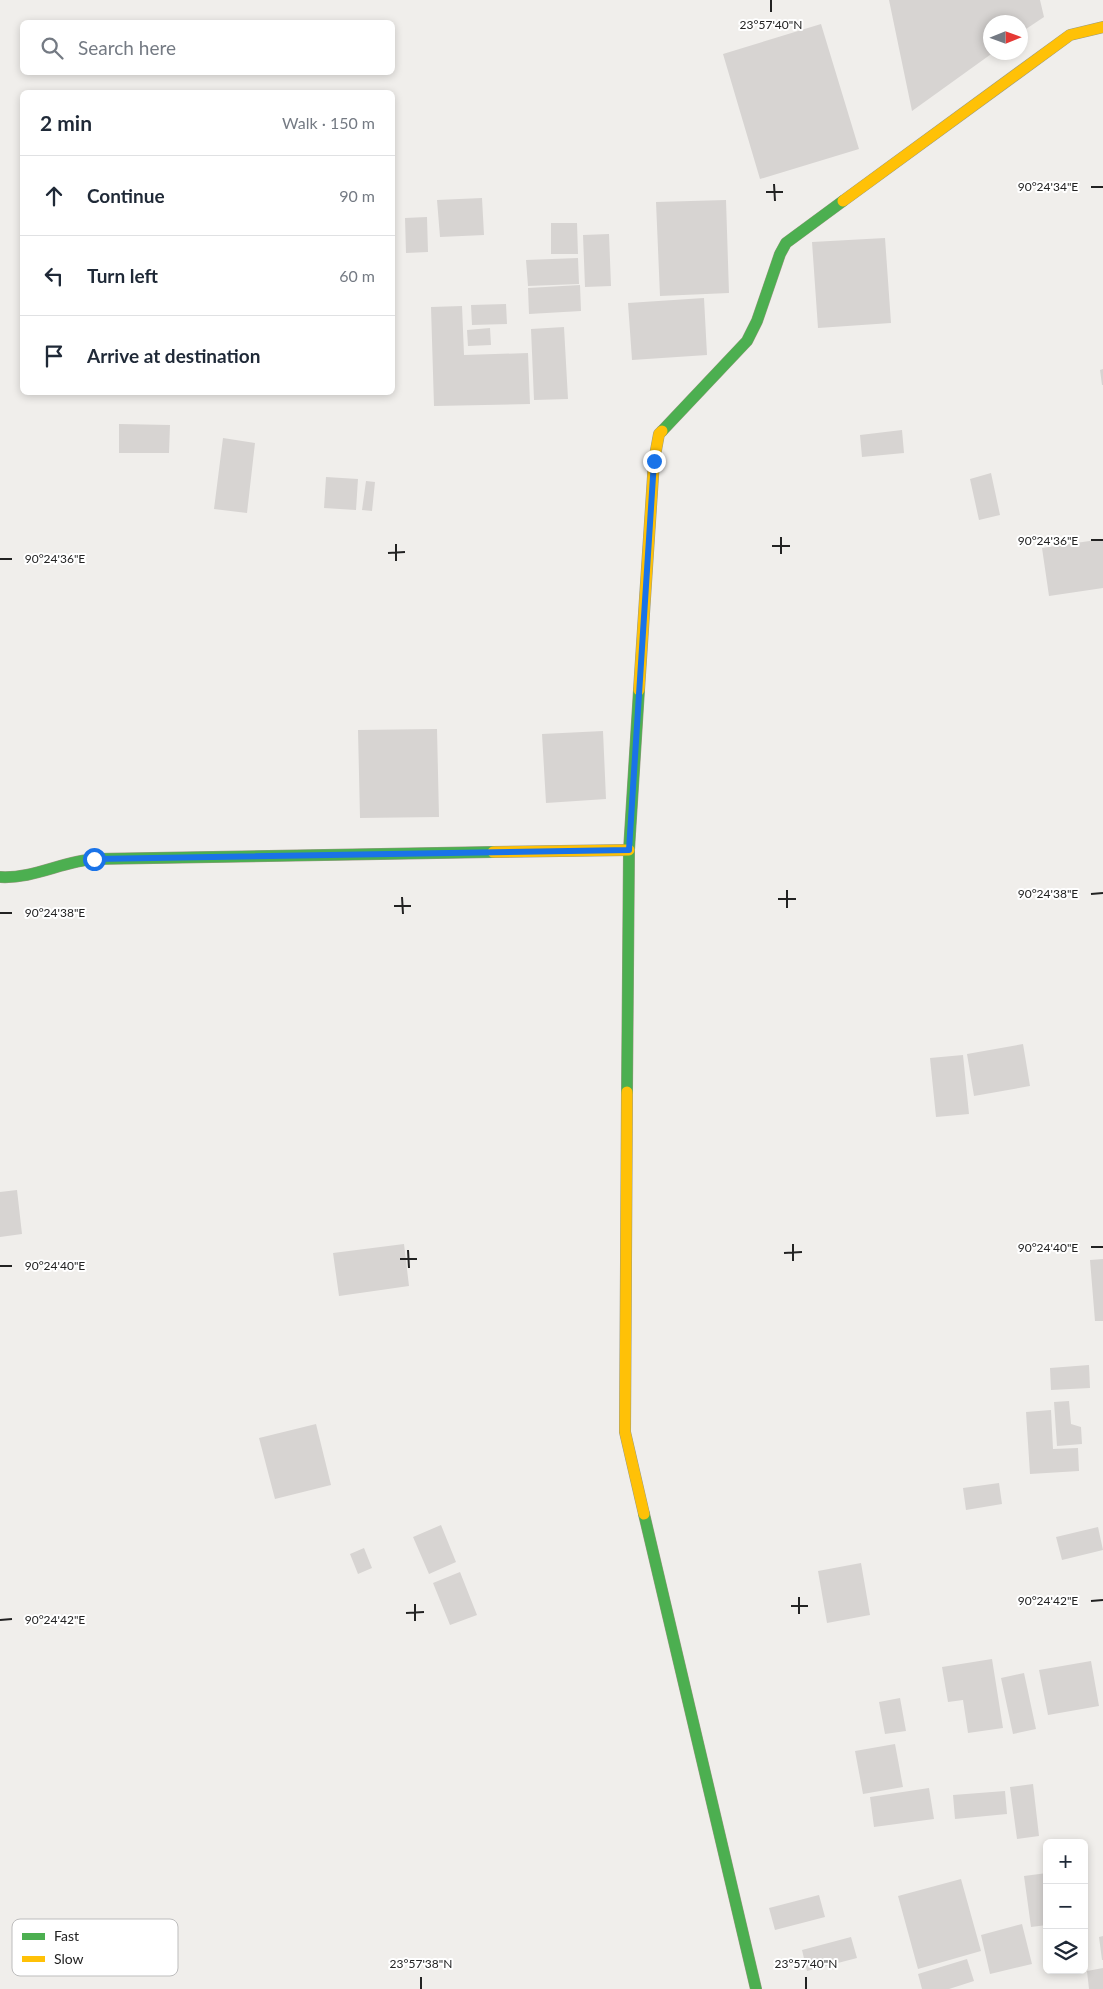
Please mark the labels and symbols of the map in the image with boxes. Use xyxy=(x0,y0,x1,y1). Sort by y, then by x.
north arrow xyxy=(983,15,1028,60)
text: 23°57'40"N xyxy=(740,17,802,32)
text: 90°24'34"E xyxy=(1018,179,1078,194)
route end xyxy=(643,450,666,473)
text: 90°24'36"E xyxy=(1018,533,1078,548)
text: 90°24'36"E xyxy=(25,551,85,566)
route start xyxy=(83,848,106,871)
text: 90°24'38"E xyxy=(1018,886,1078,901)
text: 90°24'38"E xyxy=(25,905,85,920)
text: 90°24'40"E xyxy=(1018,1240,1078,1255)
text: 90°24'40"E xyxy=(25,1258,85,1273)
text: 90°24'42"E xyxy=(1018,1593,1078,1608)
text: 90°24'42"E xyxy=(25,1612,85,1627)
legend xyxy=(12,1919,178,1976)
text: Fast xyxy=(54,1927,79,1944)
text: Slow xyxy=(54,1950,84,1967)
text: 23°57'38"N xyxy=(390,1956,452,1971)
text: 23°57'40"N xyxy=(775,1956,837,1971)

